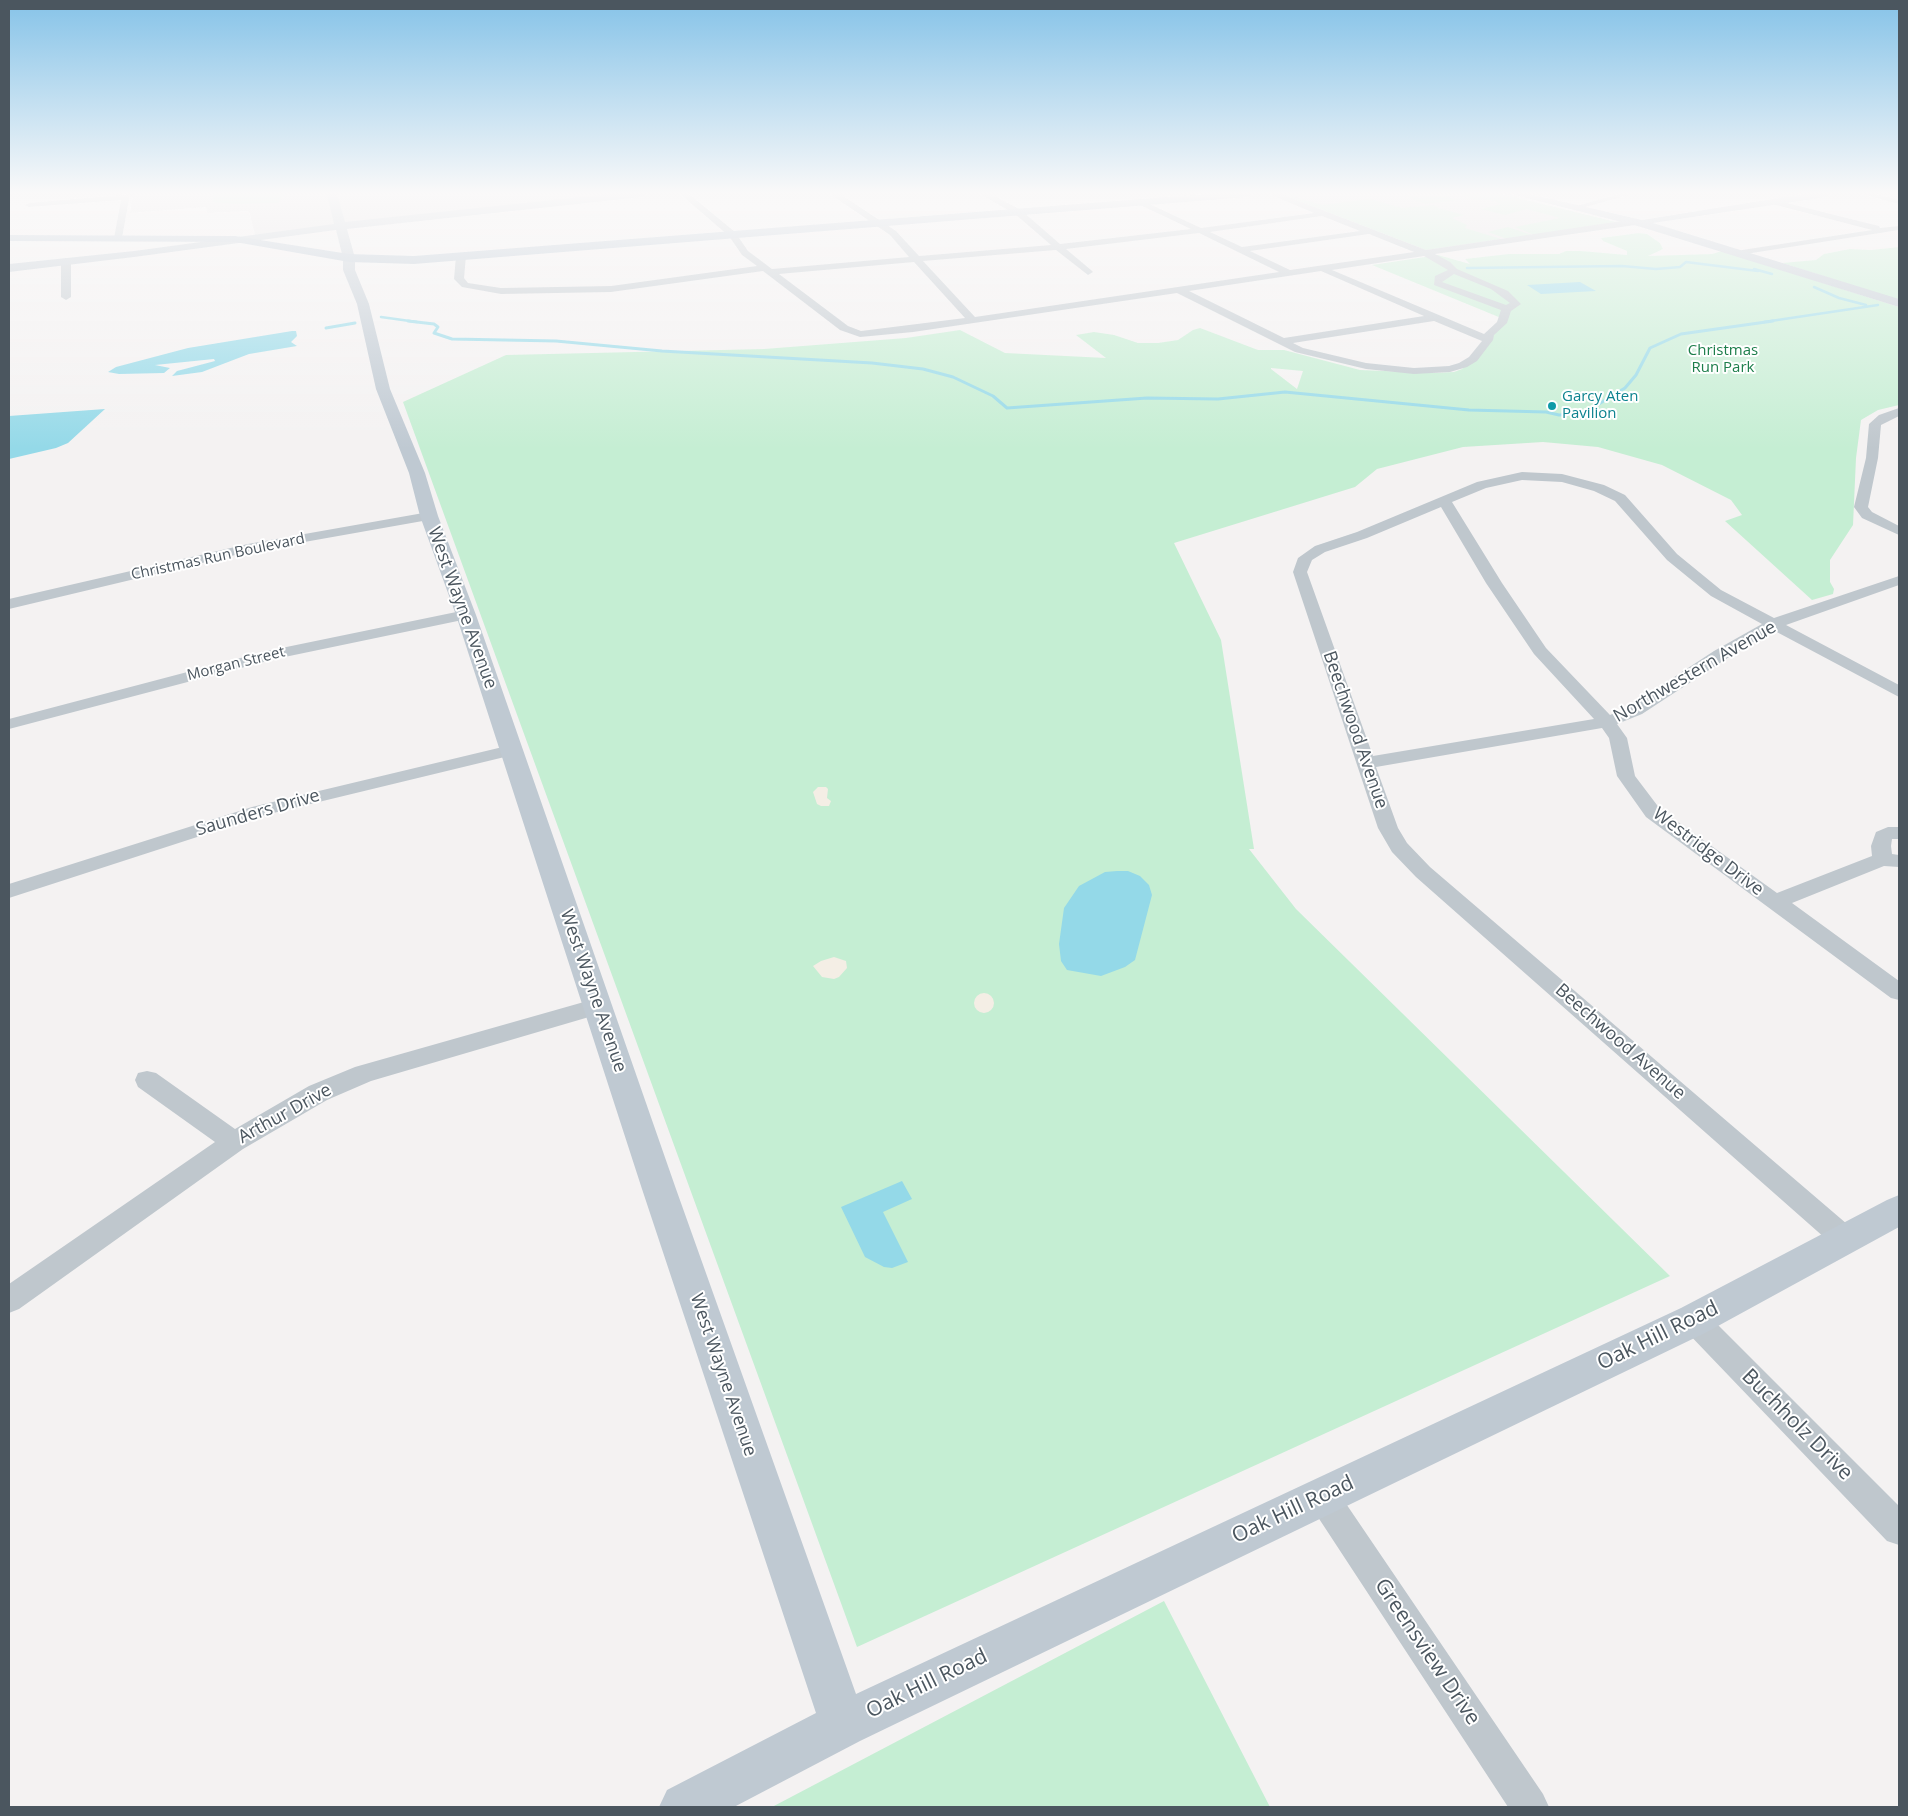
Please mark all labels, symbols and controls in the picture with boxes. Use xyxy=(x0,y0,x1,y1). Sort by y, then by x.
park label: Christmas Run Park xyxy=(1688,342,1758,377)
place label: Garcy Aten Pavilion xyxy=(1562,388,1638,423)
marker: Garcy Aten Pavilion xyxy=(1546,400,1558,412)
street label: West Wayne Avenue xyxy=(423,524,501,692)
street label: Christmas Run Boulevard xyxy=(129,530,307,584)
street label: Northwestern Avenue xyxy=(1610,617,1780,727)
street label: Morgan Street xyxy=(185,643,287,685)
street label: Beechwood Avenue xyxy=(1318,648,1392,812)
street label: Saunders Drive xyxy=(194,785,322,841)
street label: Westridge Drive xyxy=(1648,803,1768,901)
street label: West Wayne Avenue xyxy=(555,907,631,1075)
street label: Beechwood Avenue xyxy=(1550,980,1690,1104)
street label: Arthur Drive xyxy=(235,1080,335,1148)
street label: West Wayne Avenue xyxy=(685,1291,761,1459)
street label: Oak Hill Road xyxy=(1593,1296,1723,1376)
street label: Buchholz Drive xyxy=(1736,1364,1858,1486)
street label: Oak Hill Road xyxy=(1228,1471,1358,1549)
street label: Greensview Drive xyxy=(1369,1574,1485,1730)
street label: Oak Hill Road xyxy=(862,1644,992,1724)

